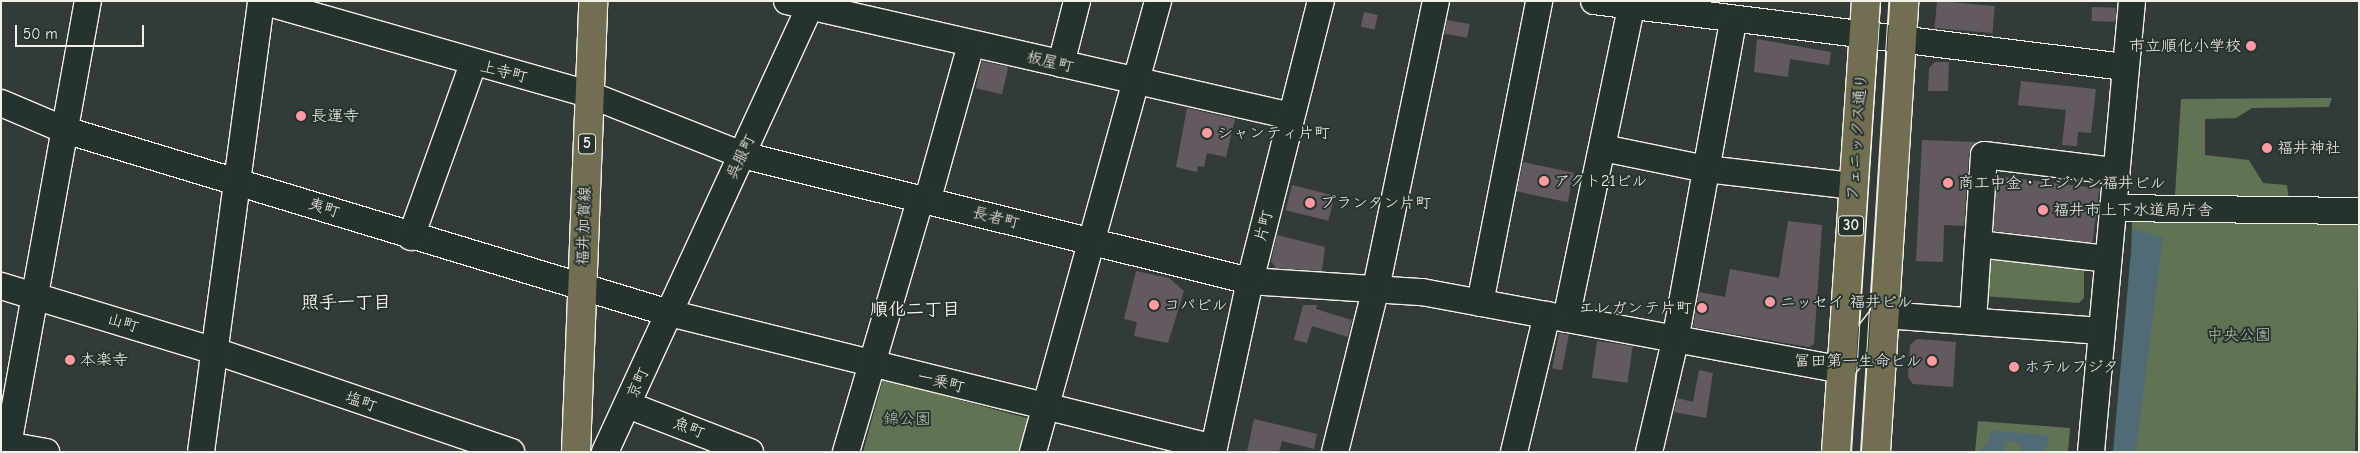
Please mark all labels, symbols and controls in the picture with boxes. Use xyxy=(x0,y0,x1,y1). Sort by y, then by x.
scale bar xyxy=(18,15,146,47)
text: 50 m xyxy=(23,25,58,43)
place label: 市立順化小学校 xyxy=(2129,36,2241,56)
marker: 市立順化小学校 xyxy=(2245,40,2257,52)
street label: 板屋町 xyxy=(1024,47,1076,77)
street label: 上寺町 xyxy=(478,57,530,87)
street label: フェニックス通り xyxy=(1843,72,1871,202)
place label: 長運寺 xyxy=(311,106,359,126)
marker: 長運寺 xyxy=(295,110,307,122)
place label: シャンティ片町 xyxy=(1217,123,1329,143)
marker: シャンティ片町 xyxy=(1201,127,1213,139)
street label: 呉服町 xyxy=(722,131,760,183)
road number: 5 xyxy=(577,132,597,156)
place label: 福井神社 xyxy=(2277,138,2341,158)
marker: 福井神社 xyxy=(2261,142,2273,154)
place label: アクト21ビル xyxy=(1554,171,1649,191)
place label: 商工中金・エジソン福井ビル xyxy=(1958,173,2166,193)
marker: アクト21ビル xyxy=(1538,175,1550,187)
marker: 商工中金・エジソン福井ビル xyxy=(1942,177,1954,189)
street label: 福井加賀線 xyxy=(573,186,595,266)
place label: プランタン片町 xyxy=(1320,193,1432,213)
street label: 夷町 xyxy=(306,194,342,222)
marker: プランタン片町 xyxy=(1304,197,1316,209)
place label: 福井市上下水道局庁舎 xyxy=(2053,200,2213,220)
street label: 長者町 xyxy=(970,203,1022,233)
marker: 福井市上下水道局庁舎 xyxy=(2037,204,2049,216)
street label: 片町 xyxy=(1251,208,1277,244)
road number: 30 xyxy=(1837,214,1865,238)
district label: 照手一丁目 xyxy=(301,292,391,314)
place label: ニッセイ 福井ビル xyxy=(1780,292,1913,312)
place label: コパビル xyxy=(1164,295,1228,315)
marker: ニッセイ 福井ビル xyxy=(1764,296,1776,308)
place label: エレガンテ片町 xyxy=(1580,298,1692,318)
district label: 順化二丁目 xyxy=(870,299,960,321)
marker: コパビル xyxy=(1148,299,1160,311)
marker: エレガンテ片町 xyxy=(1696,302,1708,314)
street label: 山町 xyxy=(105,309,141,337)
park label: 中央公園 xyxy=(2207,325,2271,345)
place label: 本楽寺 xyxy=(80,350,128,370)
place label: 冨田第一生命ビル xyxy=(1794,351,1922,371)
marker: 本楽寺 xyxy=(64,354,76,366)
marker: 冨田第一生命ビル xyxy=(1926,355,1938,367)
place label: ホテルフジタ xyxy=(2024,357,2120,377)
marker: ホテルフジタ xyxy=(2008,361,2020,373)
street label: 京町 xyxy=(623,364,653,402)
street label: 一乗町 xyxy=(915,367,967,397)
street label: 塩町 xyxy=(343,388,379,416)
park label: 錦公園 xyxy=(883,409,931,429)
street label: 魚町 xyxy=(671,413,707,443)

